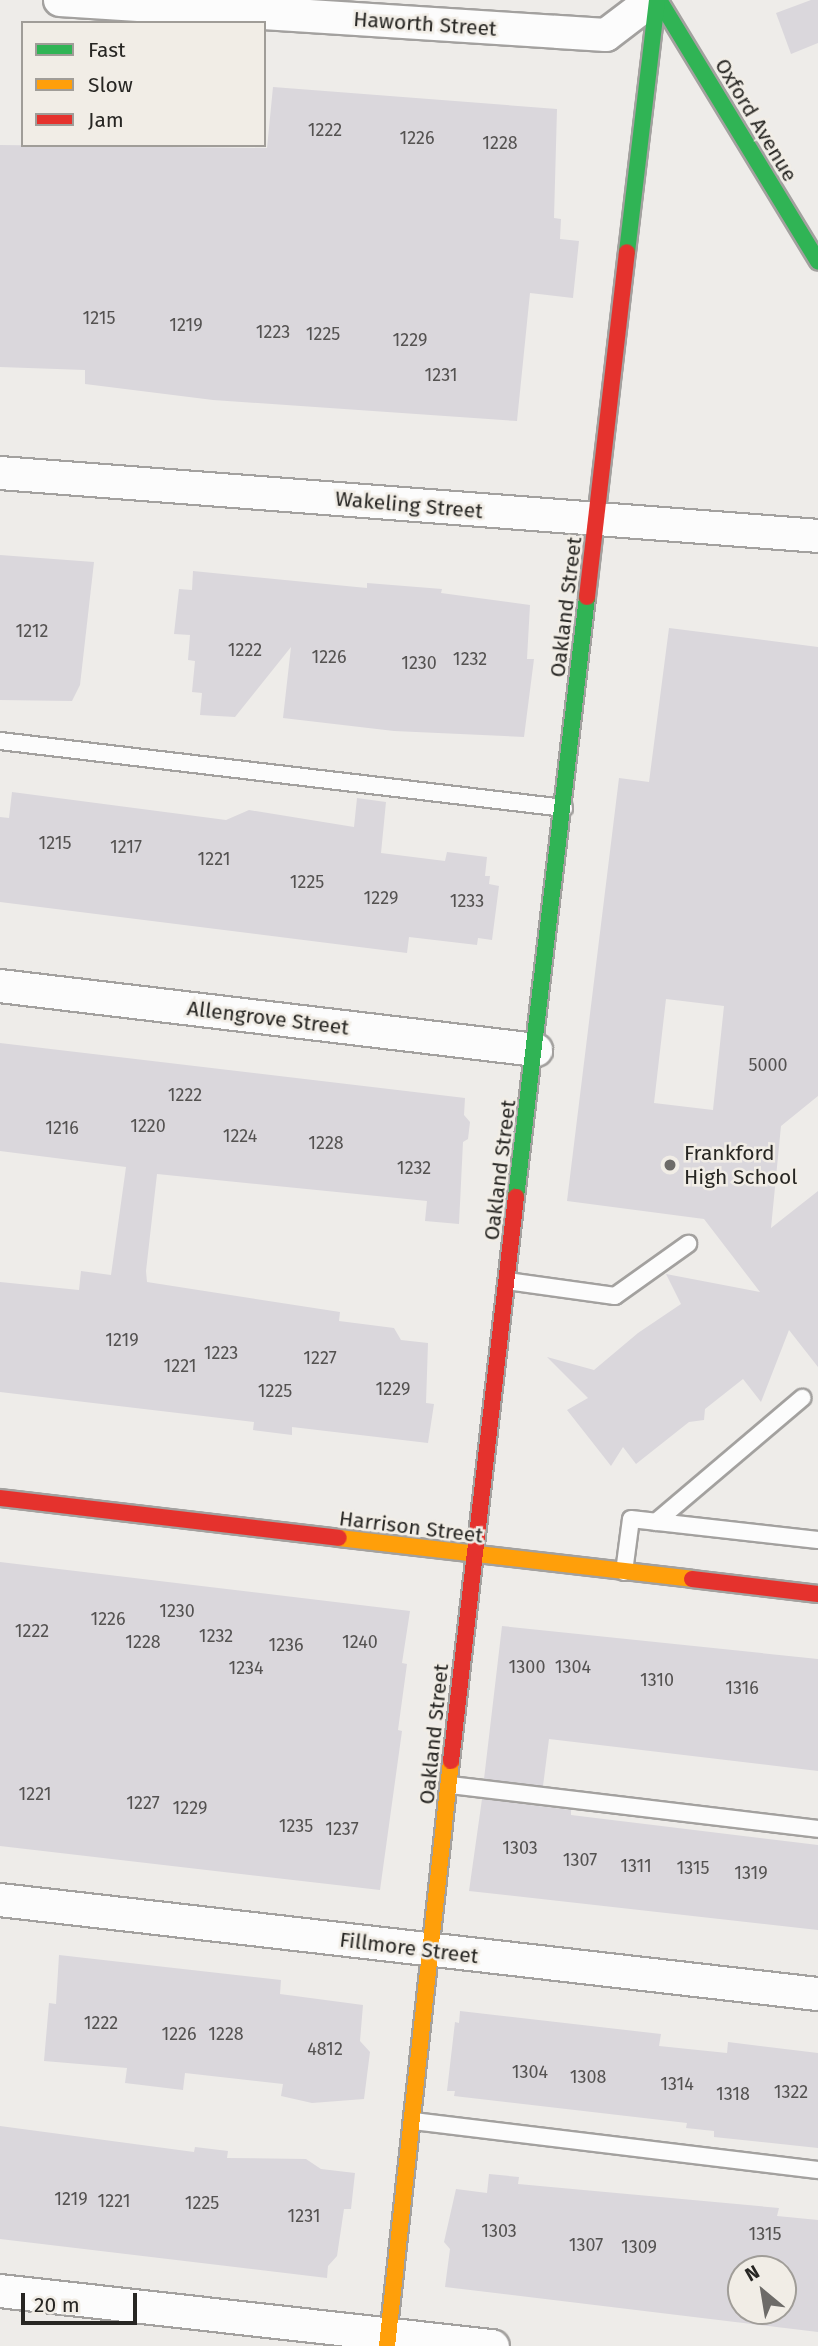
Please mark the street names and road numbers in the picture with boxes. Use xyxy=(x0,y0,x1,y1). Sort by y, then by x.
street label: Haworth Street xyxy=(353,6,497,42)
street label: Oxford Avenue xyxy=(709,54,803,186)
street label: Wakeling Street xyxy=(334,486,484,524)
street label: Oakland Street xyxy=(545,535,587,679)
street label: Allengrove Street xyxy=(186,996,350,1040)
street label: Oakland Street xyxy=(479,1098,521,1242)
street label: Harrison Street xyxy=(338,1506,484,1548)
street label: Oakland Street xyxy=(414,1662,454,1806)
street label: Fillmore Street xyxy=(338,1927,480,1969)

